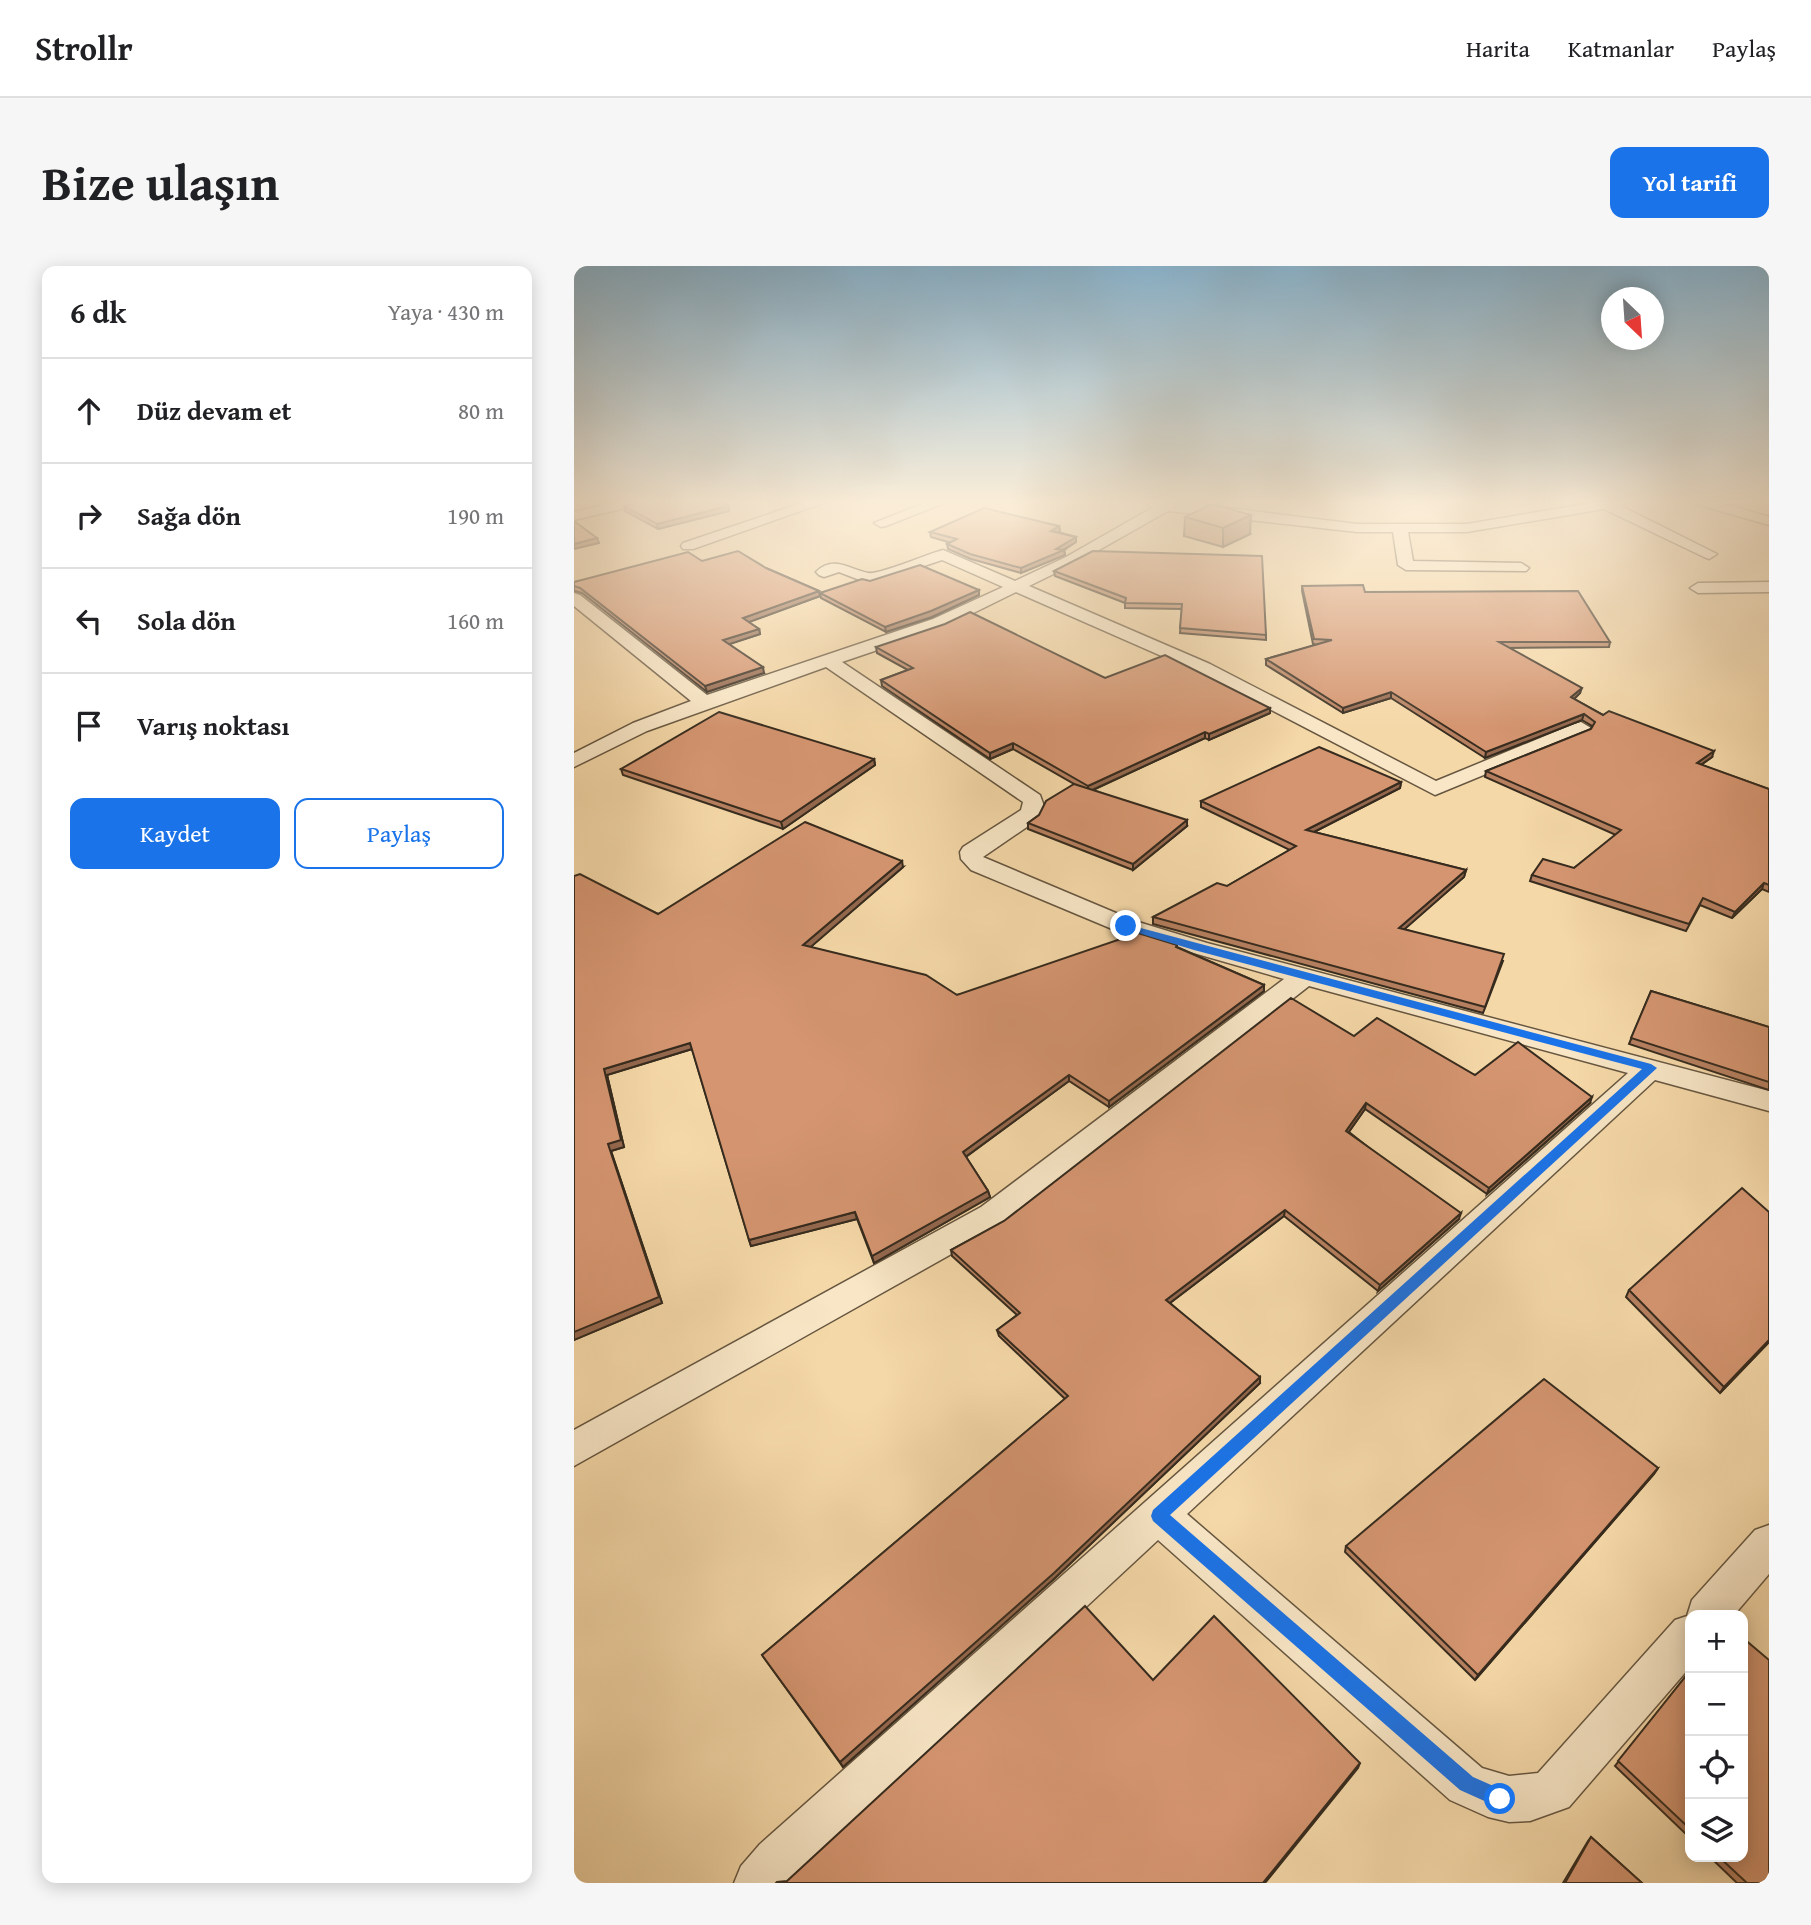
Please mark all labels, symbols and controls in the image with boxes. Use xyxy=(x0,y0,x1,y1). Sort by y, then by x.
text: Strollr xyxy=(35,24,133,72)
text: Harita xyxy=(1466,31,1530,66)
text: Katmanlar xyxy=(1568,31,1674,66)
text: Paylaş xyxy=(1712,31,1776,66)
text: Bize ulaşın xyxy=(42,146,279,218)
button: Yol tarifi xyxy=(1610,147,1769,218)
north arrow xyxy=(1601,287,1664,350)
text: 6 dk xyxy=(70,290,126,334)
text: Yaya · 430 m xyxy=(388,295,504,328)
text: Düz devam et xyxy=(137,391,291,430)
icon: ahead xyxy=(70,392,108,430)
text: 80 m xyxy=(458,394,504,427)
text: Sağa dön xyxy=(137,496,241,535)
icon: right xyxy=(70,497,108,535)
text: 190 m xyxy=(447,499,504,532)
text: Sola dön xyxy=(137,601,236,640)
icon: left xyxy=(70,602,108,640)
text: 160 m xyxy=(447,604,504,637)
text: Varış noktası xyxy=(137,706,289,745)
icon: arrive xyxy=(70,707,108,745)
button: Kaydet xyxy=(70,798,280,869)
button: Paylaş xyxy=(294,798,504,869)
route end xyxy=(1110,910,1141,941)
map controls xyxy=(1685,1610,1748,1862)
button: + xyxy=(1685,1610,1748,1673)
button: − xyxy=(1685,1673,1748,1736)
button: locate xyxy=(1685,1736,1748,1799)
route start xyxy=(1484,1783,1515,1814)
button: layers xyxy=(1685,1799,1748,1862)

